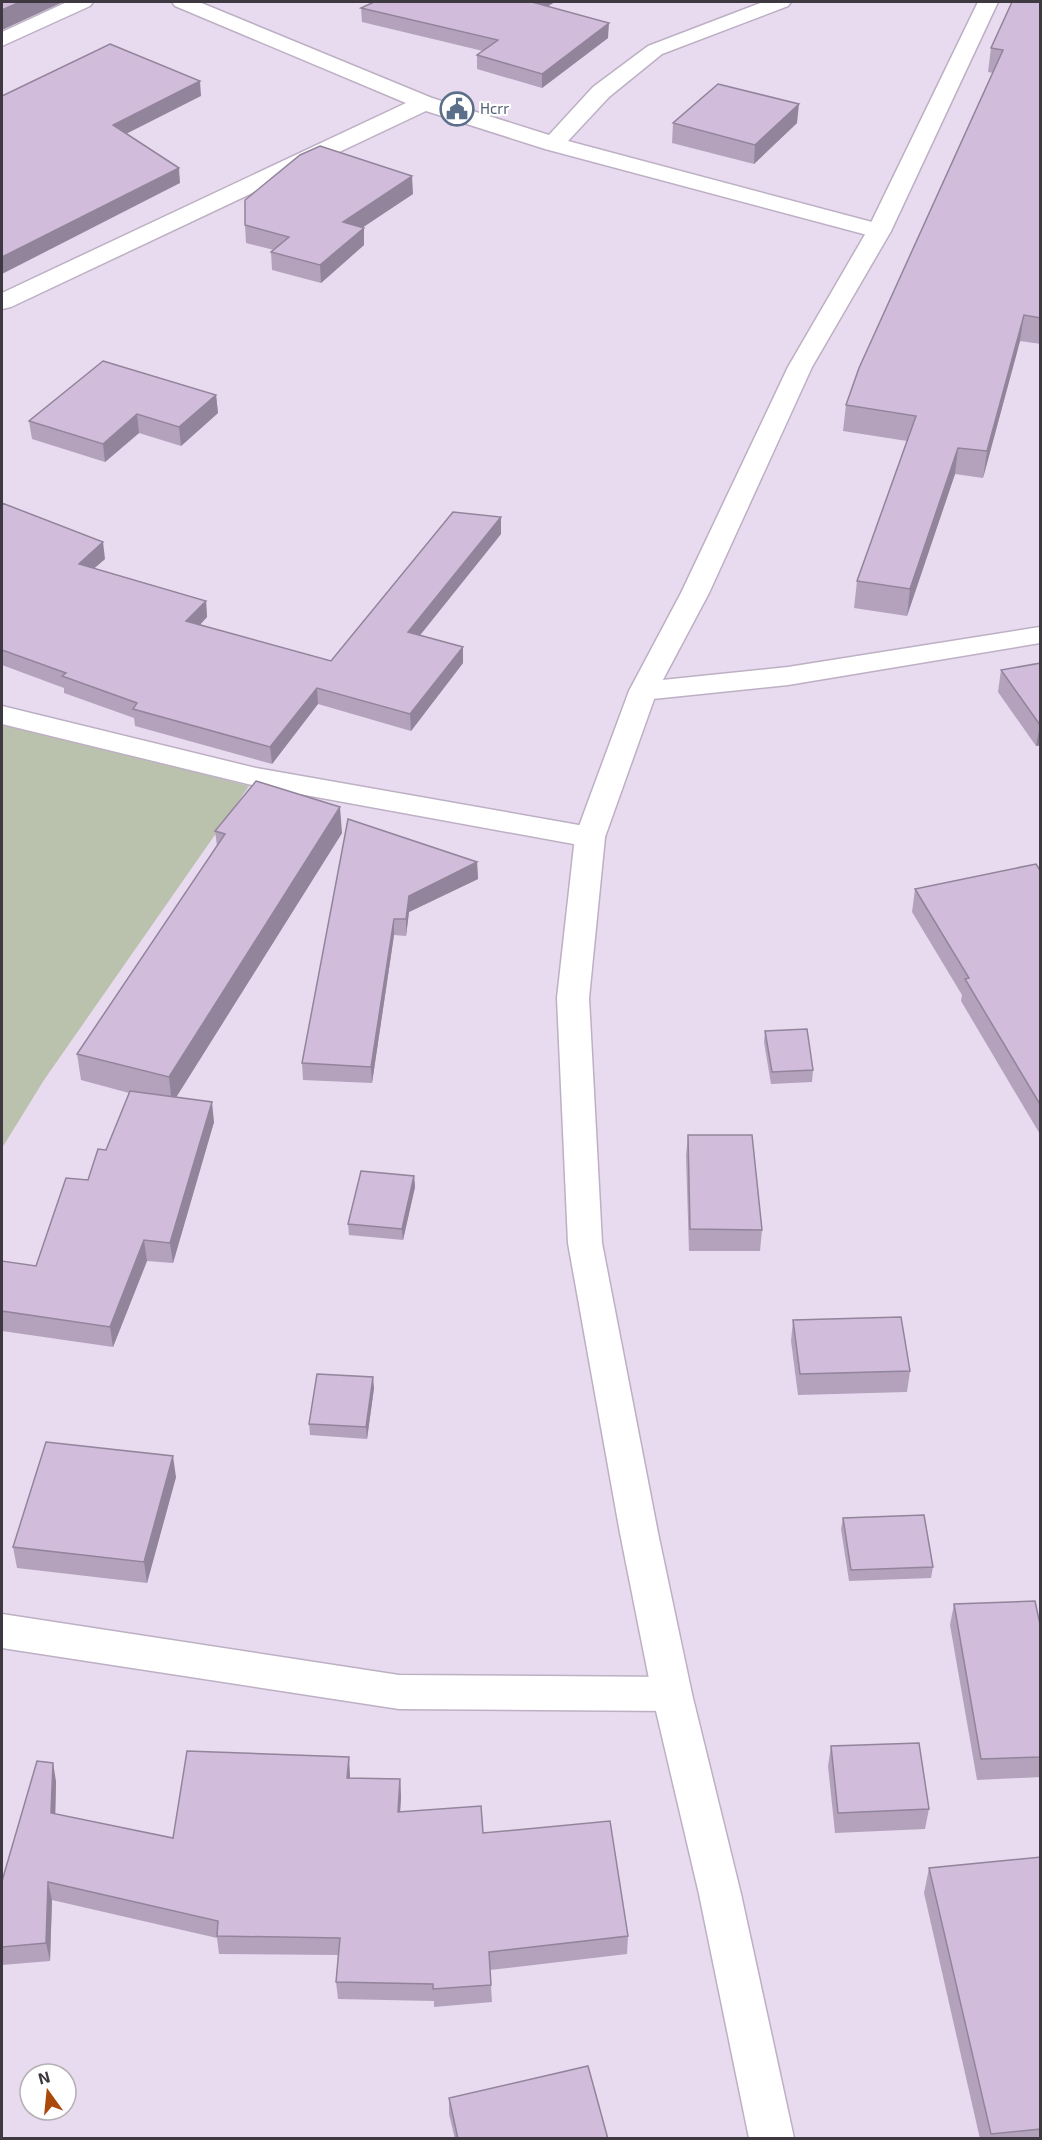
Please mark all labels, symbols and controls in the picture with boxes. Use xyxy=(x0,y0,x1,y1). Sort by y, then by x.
public building icon: Hcrr xyxy=(439,91,475,127)
place label: Hcrr xyxy=(480,99,509,117)
north arrow xyxy=(18,2062,78,2122)
text: N xyxy=(36,2066,52,2088)

